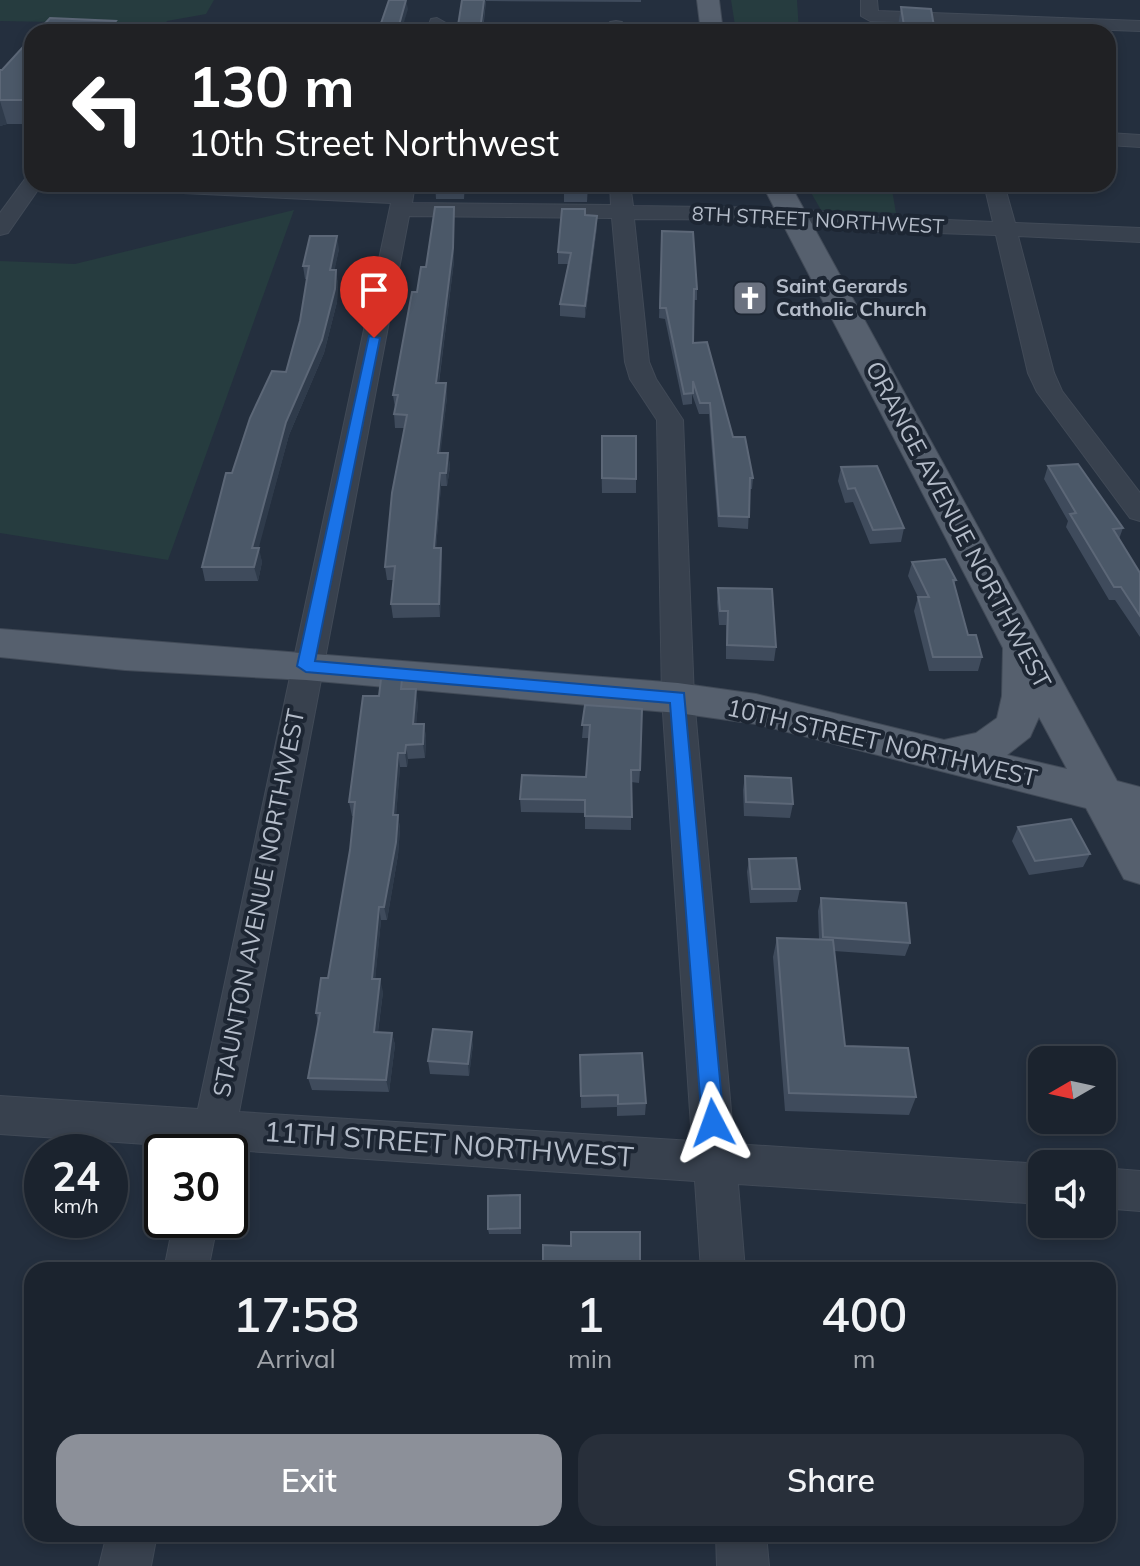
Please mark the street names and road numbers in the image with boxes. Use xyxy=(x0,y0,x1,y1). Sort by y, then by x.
street label: 8TH STREET NORTHWEST xyxy=(691,200,945,239)
street label: ORANGE AVENUE NORTHWEST xyxy=(860,356,1058,694)
street label: 10TH STREET NORTHWEST xyxy=(724,692,1041,792)
street label: STAUNTON AVENUE NORTHWEST xyxy=(206,706,310,1099)
street label: 11TH STREET NORTHWEST xyxy=(263,1113,635,1174)

